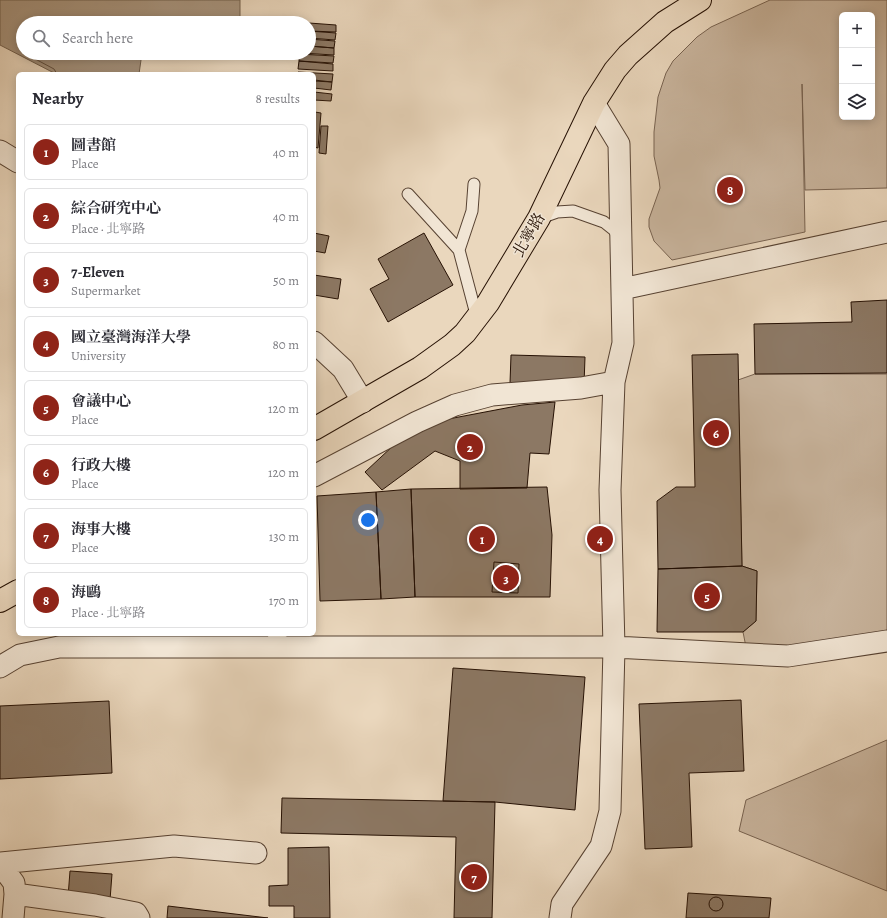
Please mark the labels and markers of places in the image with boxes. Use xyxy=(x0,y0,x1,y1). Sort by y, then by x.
pin: 8 xyxy=(717,175,743,205)
pin: 6 xyxy=(703,418,729,448)
pin: 2 xyxy=(457,432,483,462)
pin: 1 xyxy=(469,524,495,554)
pin: 4 xyxy=(587,524,613,554)
pin: 3 xyxy=(493,563,519,593)
pin: 5 xyxy=(694,581,720,611)
pin: 7 xyxy=(461,862,487,892)

